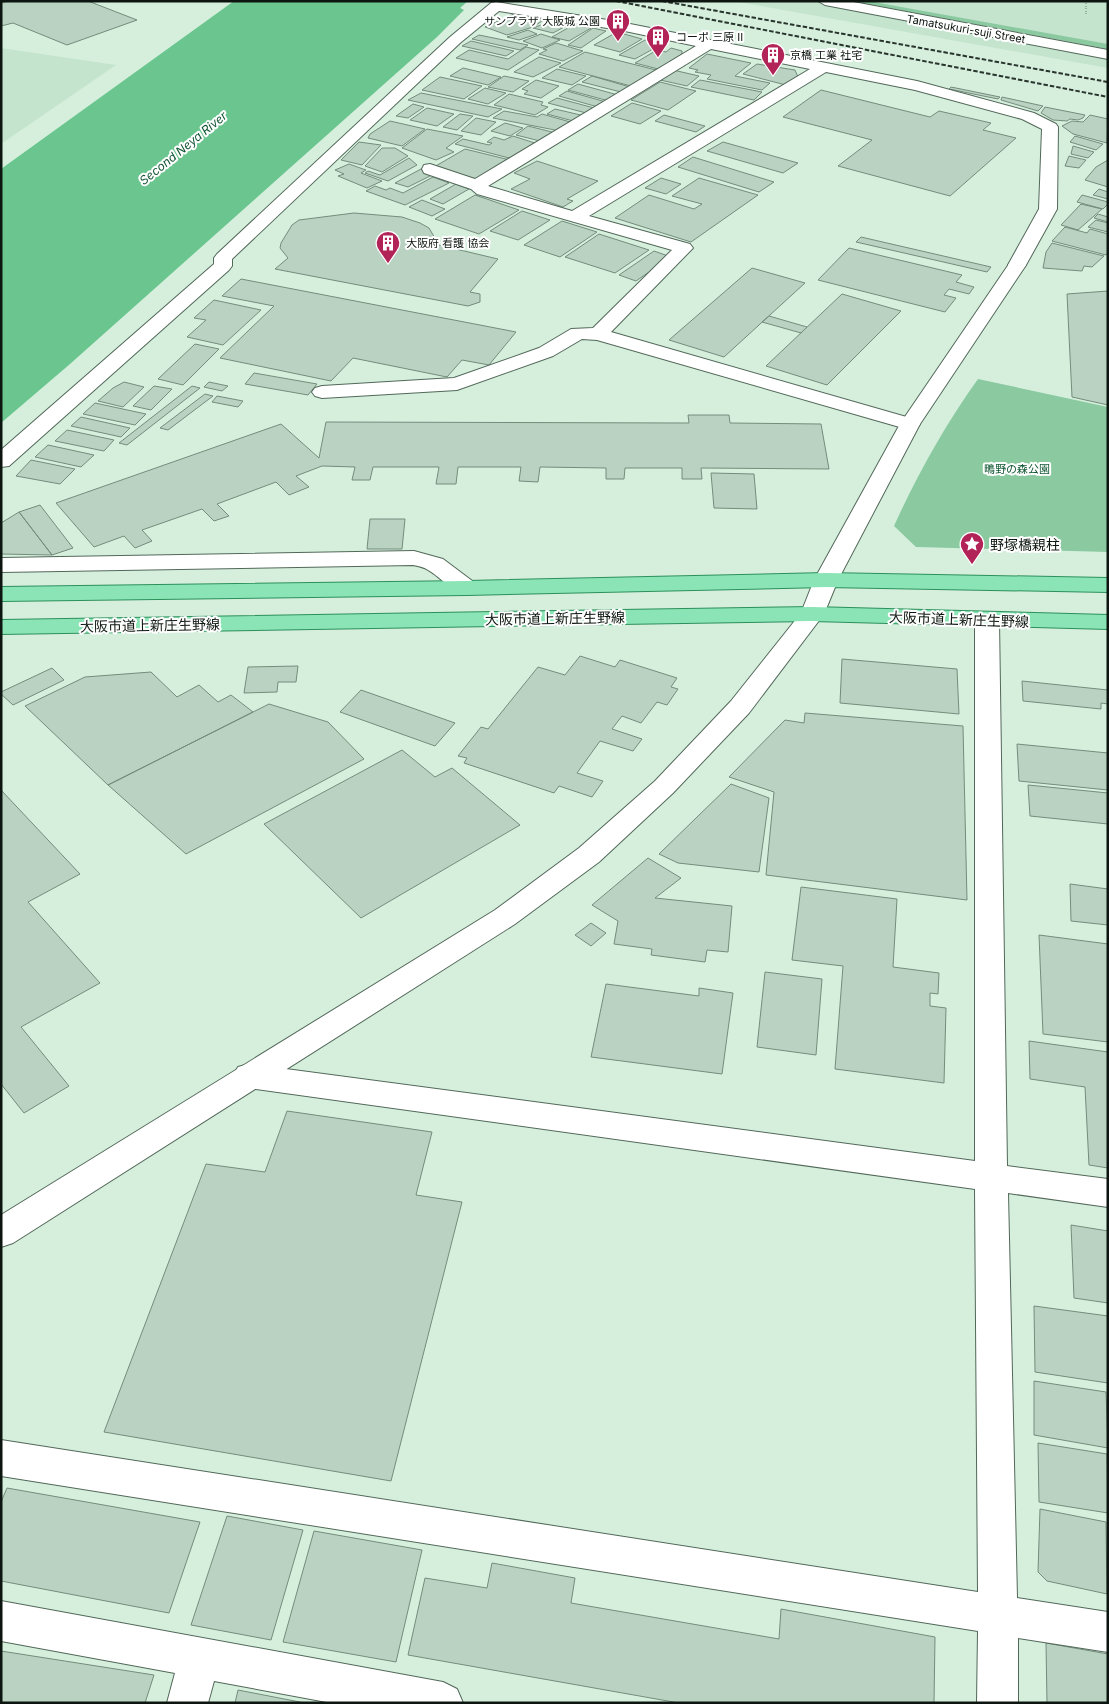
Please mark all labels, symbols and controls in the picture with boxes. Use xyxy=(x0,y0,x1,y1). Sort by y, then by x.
building icon: サンプラザ 大阪城 公園 xyxy=(605,8,631,42)
street label: Tamatsukuri-suji Street xyxy=(905,12,1027,46)
place label: サンプラザ 大阪城 公園 xyxy=(484,14,600,28)
building icon: コーポ 三原 II xyxy=(645,24,671,58)
place label: コーポ 三原 II xyxy=(676,30,743,44)
building icon: 京橋 工業 社宅 xyxy=(760,42,786,76)
place label: 京橋 工業 社宅 xyxy=(790,48,862,62)
water label: Second Neya River xyxy=(136,108,230,188)
building icon: 大阪府 看護 協会 xyxy=(375,230,401,264)
place label: 大阪府 看護 協会 xyxy=(406,236,489,250)
park label: 鴫野の森公園 xyxy=(984,462,1050,476)
place icon: 野塚橋親柱 xyxy=(959,531,985,565)
place label: 野塚橋親柱 xyxy=(990,536,1060,553)
street label: 大阪市道上新庄生野線 xyxy=(485,608,625,628)
street label: 大阪市道上新庄生野線 xyxy=(889,608,1029,630)
street label: 大阪市道上新庄生野線 xyxy=(80,615,220,635)

